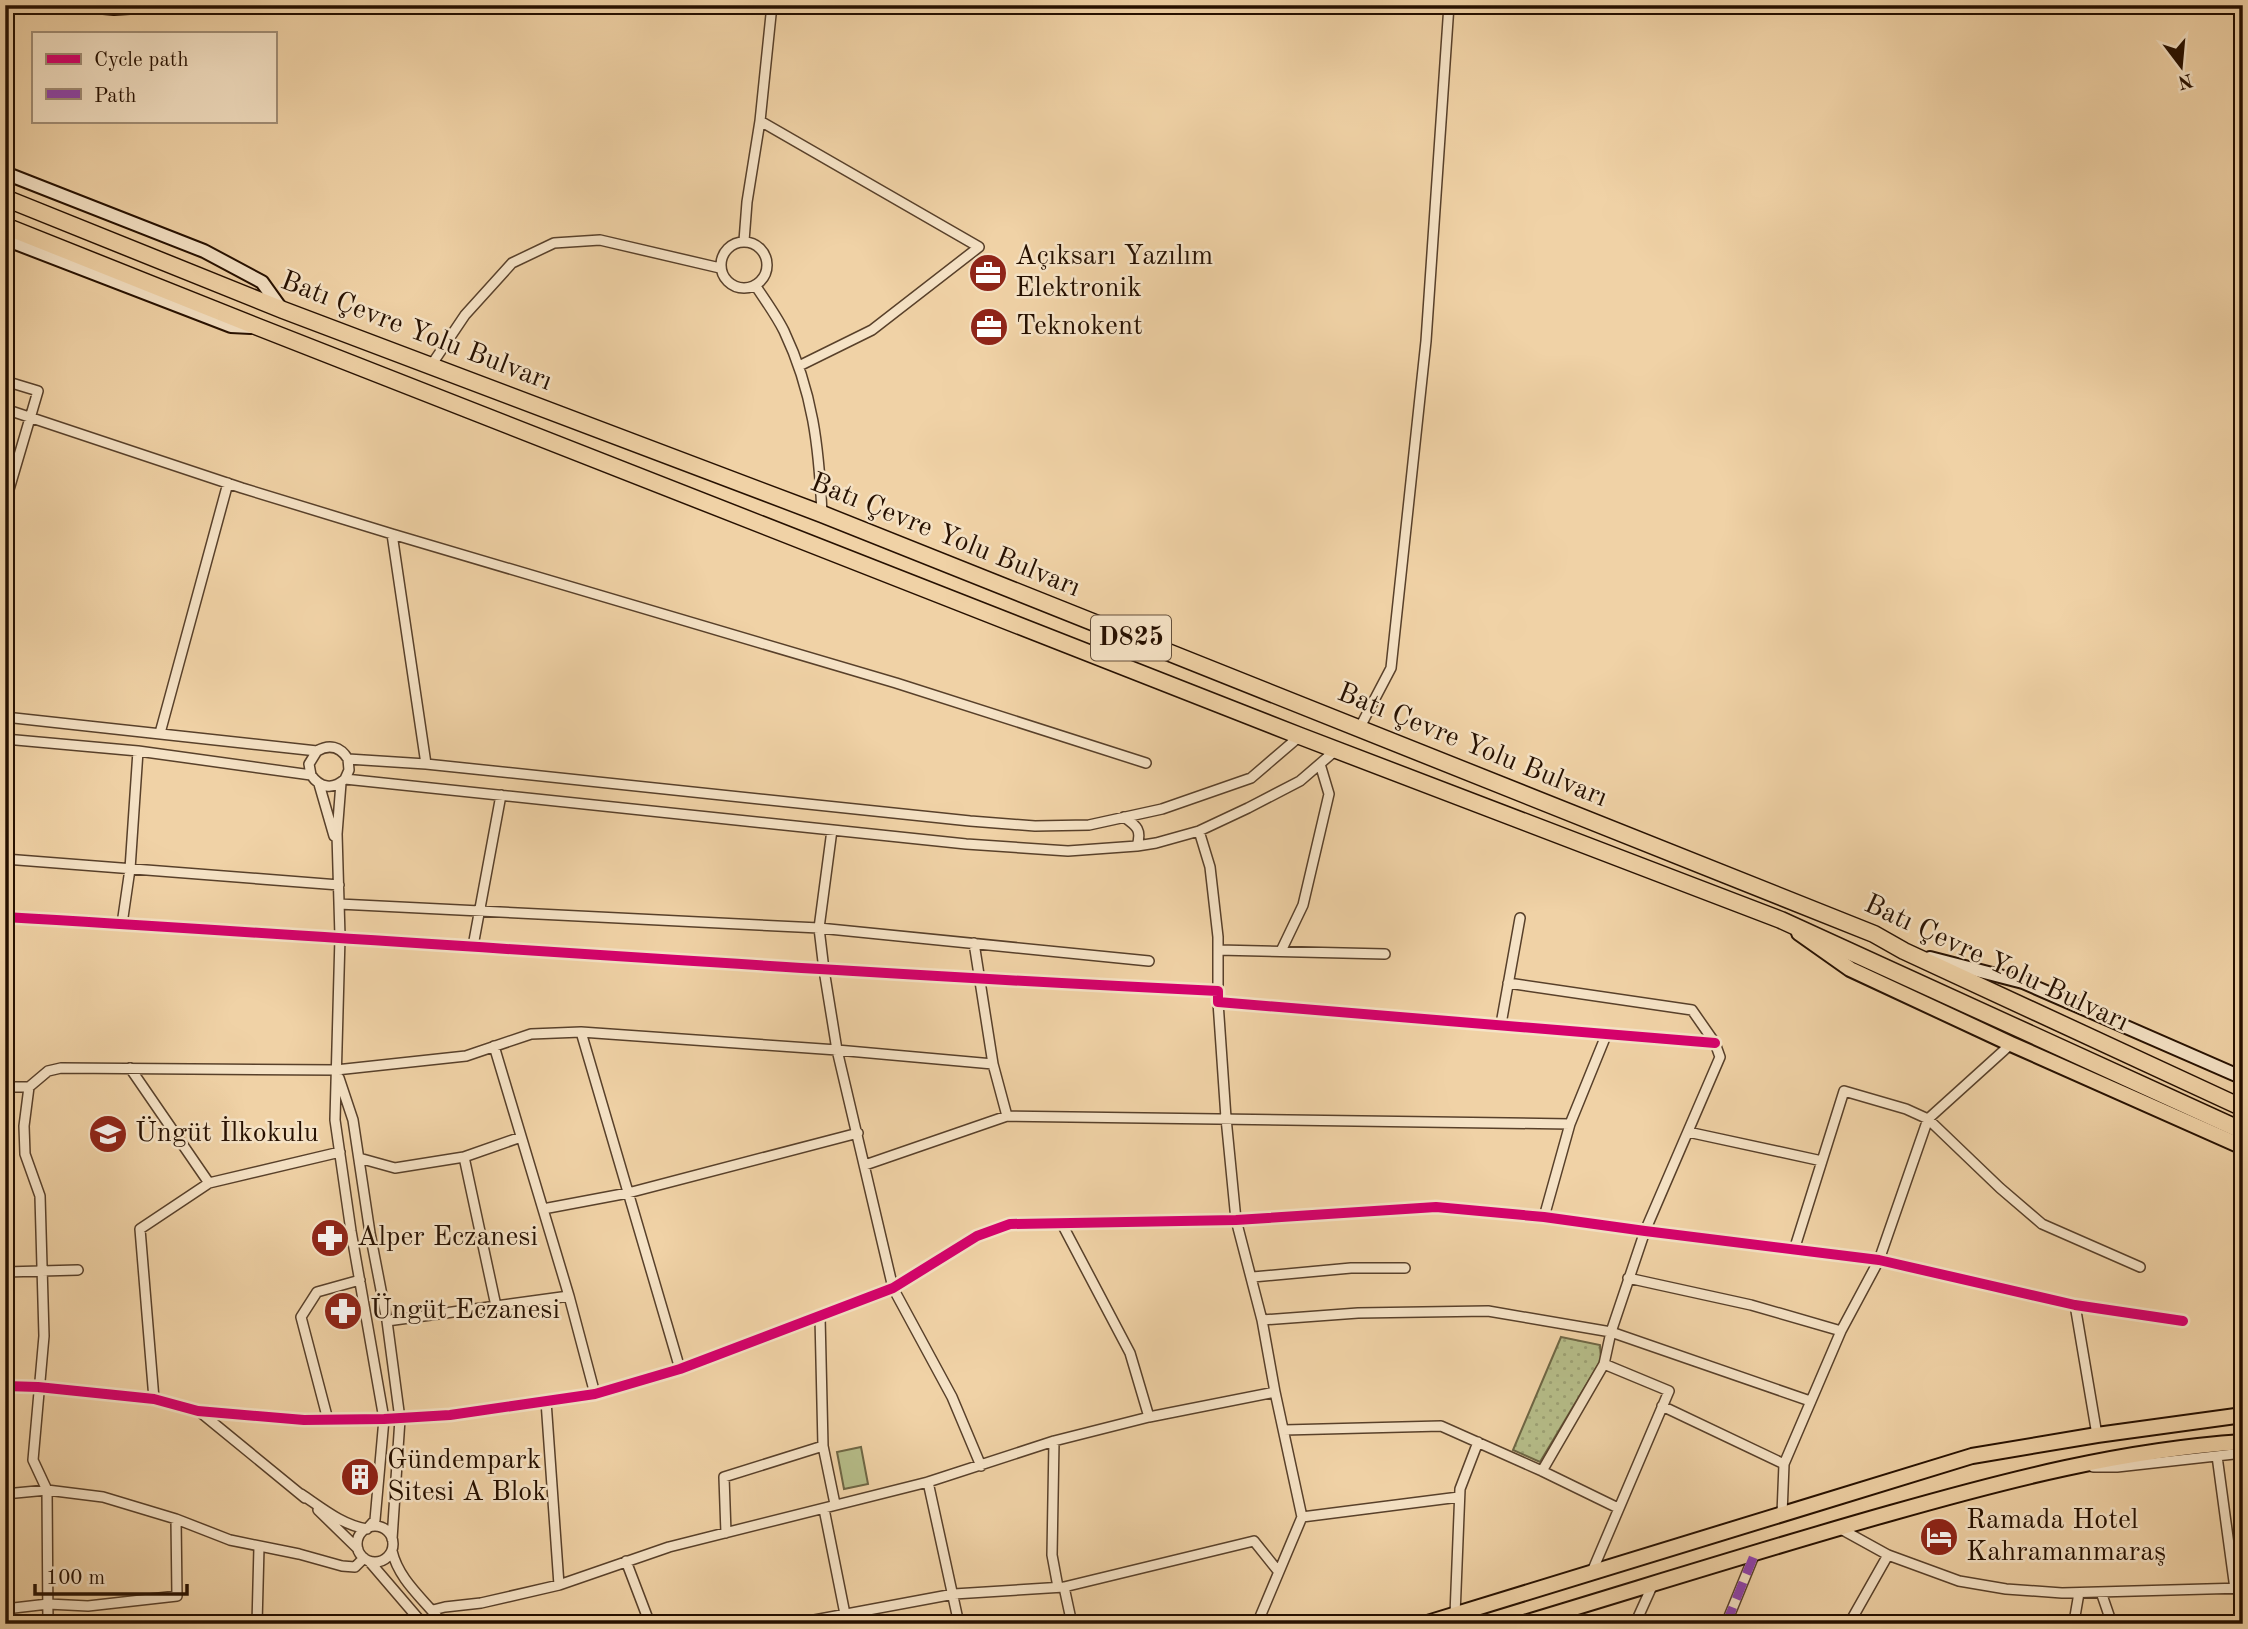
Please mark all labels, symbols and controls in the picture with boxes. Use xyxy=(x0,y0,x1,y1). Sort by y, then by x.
legend xyxy=(32,32,276,122)
north arrow xyxy=(2146,32,2216,102)
text: Cycle path xyxy=(94,50,189,71)
text: N xyxy=(2175,69,2195,91)
text: Path xyxy=(94,86,137,107)
place label: Açıksarı Yazılım Elektronik xyxy=(1015,243,1213,303)
office icon: Açıksarı Yazılım Elektronik xyxy=(967,252,1009,294)
street label: Batı Çevre Yolu Bulvarı xyxy=(276,267,556,397)
office icon: Teknokent xyxy=(968,306,1010,348)
place label: Teknokent xyxy=(1016,313,1143,341)
street label: Batı Çevre Yolu Bulvarı xyxy=(806,469,1084,603)
road number: D825 xyxy=(1091,616,1171,660)
street label: Batı Çevre Yolu Bulvarı xyxy=(1333,679,1611,813)
street label: Batı Çevre Yolu Bulvarı xyxy=(1859,890,2133,1038)
school or university icon: Üngüt İlkokulu xyxy=(87,1113,129,1155)
place label: Üngüt İlkokulu xyxy=(135,1116,319,1148)
pharmacy icon: Alper Eczanesi xyxy=(309,1217,351,1259)
place label: Alper Eczanesi xyxy=(357,1224,538,1252)
pharmacy icon: Üngüt Eczanesi xyxy=(322,1290,364,1332)
place label: Üngüt Eczanesi xyxy=(370,1293,560,1325)
place label: Gündempark Sitesi A Blok xyxy=(387,1447,547,1507)
building icon: Gündempark Sitesi A Blok xyxy=(339,1456,381,1498)
place label: Ramada Hotel Kahramanmaraş xyxy=(1966,1507,2166,1567)
hotel icon: Ramada Hotel Kahramanmaraş xyxy=(1918,1516,1960,1558)
scale bar xyxy=(35,1552,187,1596)
text: 100 m xyxy=(46,1568,105,1589)

